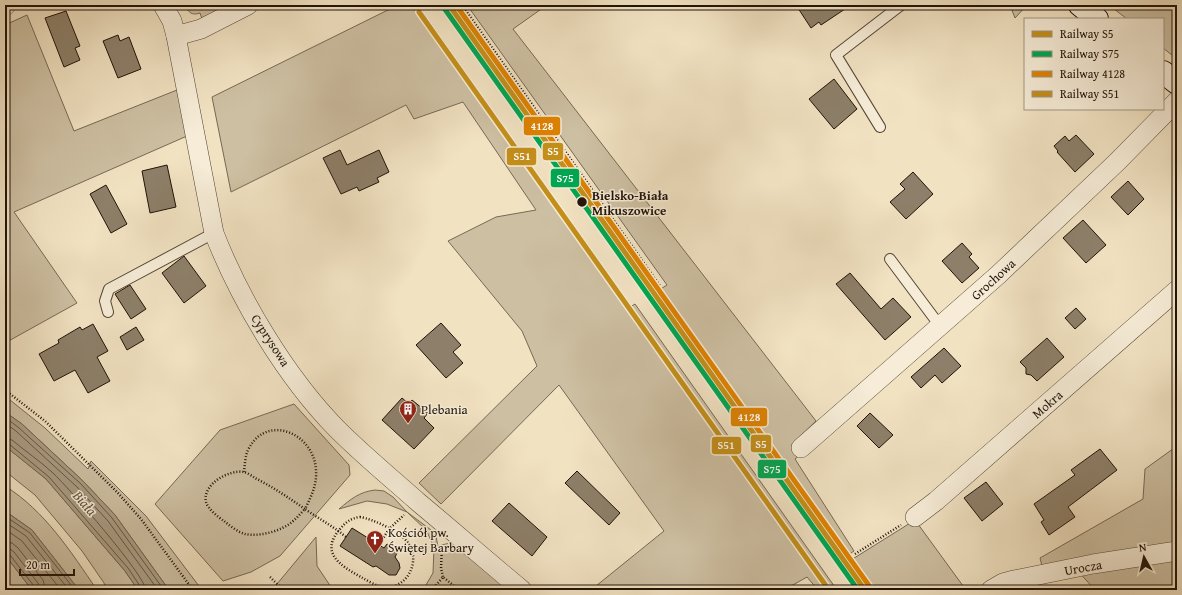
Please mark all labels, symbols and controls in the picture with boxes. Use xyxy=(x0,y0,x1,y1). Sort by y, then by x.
legend xyxy=(1024,18,1164,110)
text: Railway S5 xyxy=(1060,25,1114,42)
text: Railway S75 xyxy=(1060,45,1120,62)
text: Railway 4128 xyxy=(1060,65,1125,82)
text: Railway S51 xyxy=(1060,85,1120,102)
line badge: 4128 xyxy=(523,116,561,136)
text: 4128 xyxy=(531,118,554,134)
line badge: S5 xyxy=(542,142,564,161)
text: S5 xyxy=(547,143,559,159)
line badge: S51 xyxy=(506,147,537,166)
text: S51 xyxy=(513,148,531,164)
line badge: S75 xyxy=(550,168,580,188)
text: S75 xyxy=(556,170,574,186)
place label: Bielsko-Biała Mikuszowice xyxy=(592,186,669,220)
marker: Bielsko-Biała Mikuszowice xyxy=(575,195,589,209)
street label: Grochowa xyxy=(967,254,1020,304)
street label: Cyprysowa xyxy=(246,310,295,371)
street label: Mokra xyxy=(1028,385,1068,423)
building icon: Plebania xyxy=(398,399,418,424)
place label: Plebania xyxy=(421,400,469,419)
line badge: 4128 xyxy=(730,407,768,427)
text: 4128 xyxy=(738,409,761,425)
line badge: S5 xyxy=(750,434,772,453)
line badge: S51 xyxy=(711,436,742,455)
text: S5 xyxy=(755,436,767,452)
text: S51 xyxy=(717,437,735,453)
line badge: S75 xyxy=(757,459,787,479)
text: S75 xyxy=(763,461,781,477)
water label: Biała xyxy=(68,485,102,520)
place label: Kościół pw. Świętej Barbary xyxy=(388,523,474,557)
church icon: Kościół pw. Świętej Barbary xyxy=(365,529,385,554)
north arrow xyxy=(1124,537,1164,577)
text: N xyxy=(1138,539,1148,556)
scale bar xyxy=(20,551,74,577)
street label: Urocza xyxy=(1063,555,1104,580)
text: 20 m xyxy=(26,556,50,573)

